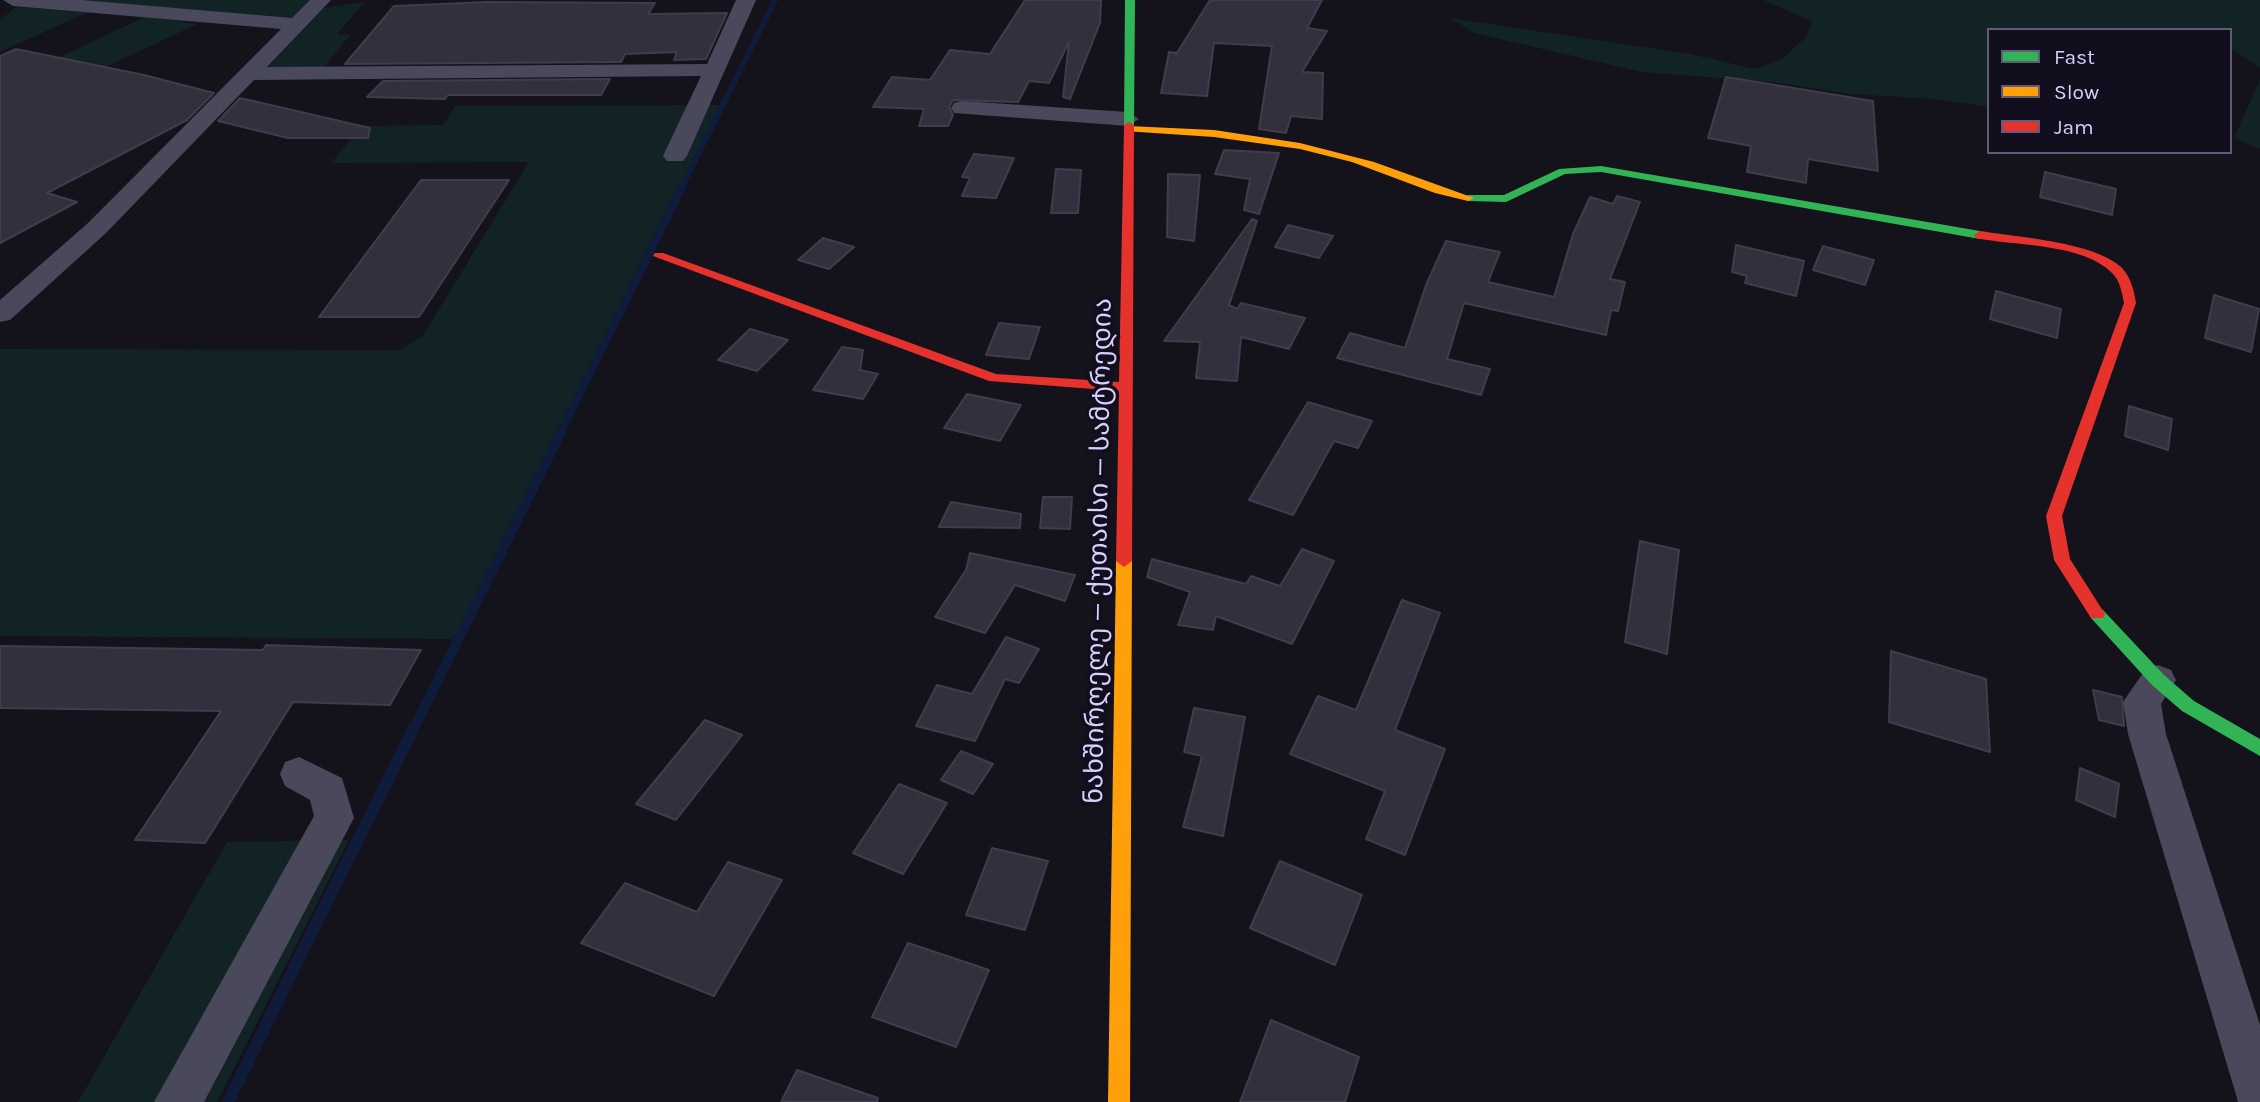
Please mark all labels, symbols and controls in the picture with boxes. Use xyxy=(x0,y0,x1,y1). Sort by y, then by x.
legend xyxy=(1987,28,2232,154)
text: Fast xyxy=(2054,45,2095,69)
text: Slow xyxy=(2054,80,2099,104)
text: Jam xyxy=(2054,115,2094,139)
street label: ნახშირღელე — ქუთაისი — სამტრედია xyxy=(1079,298,1119,804)

